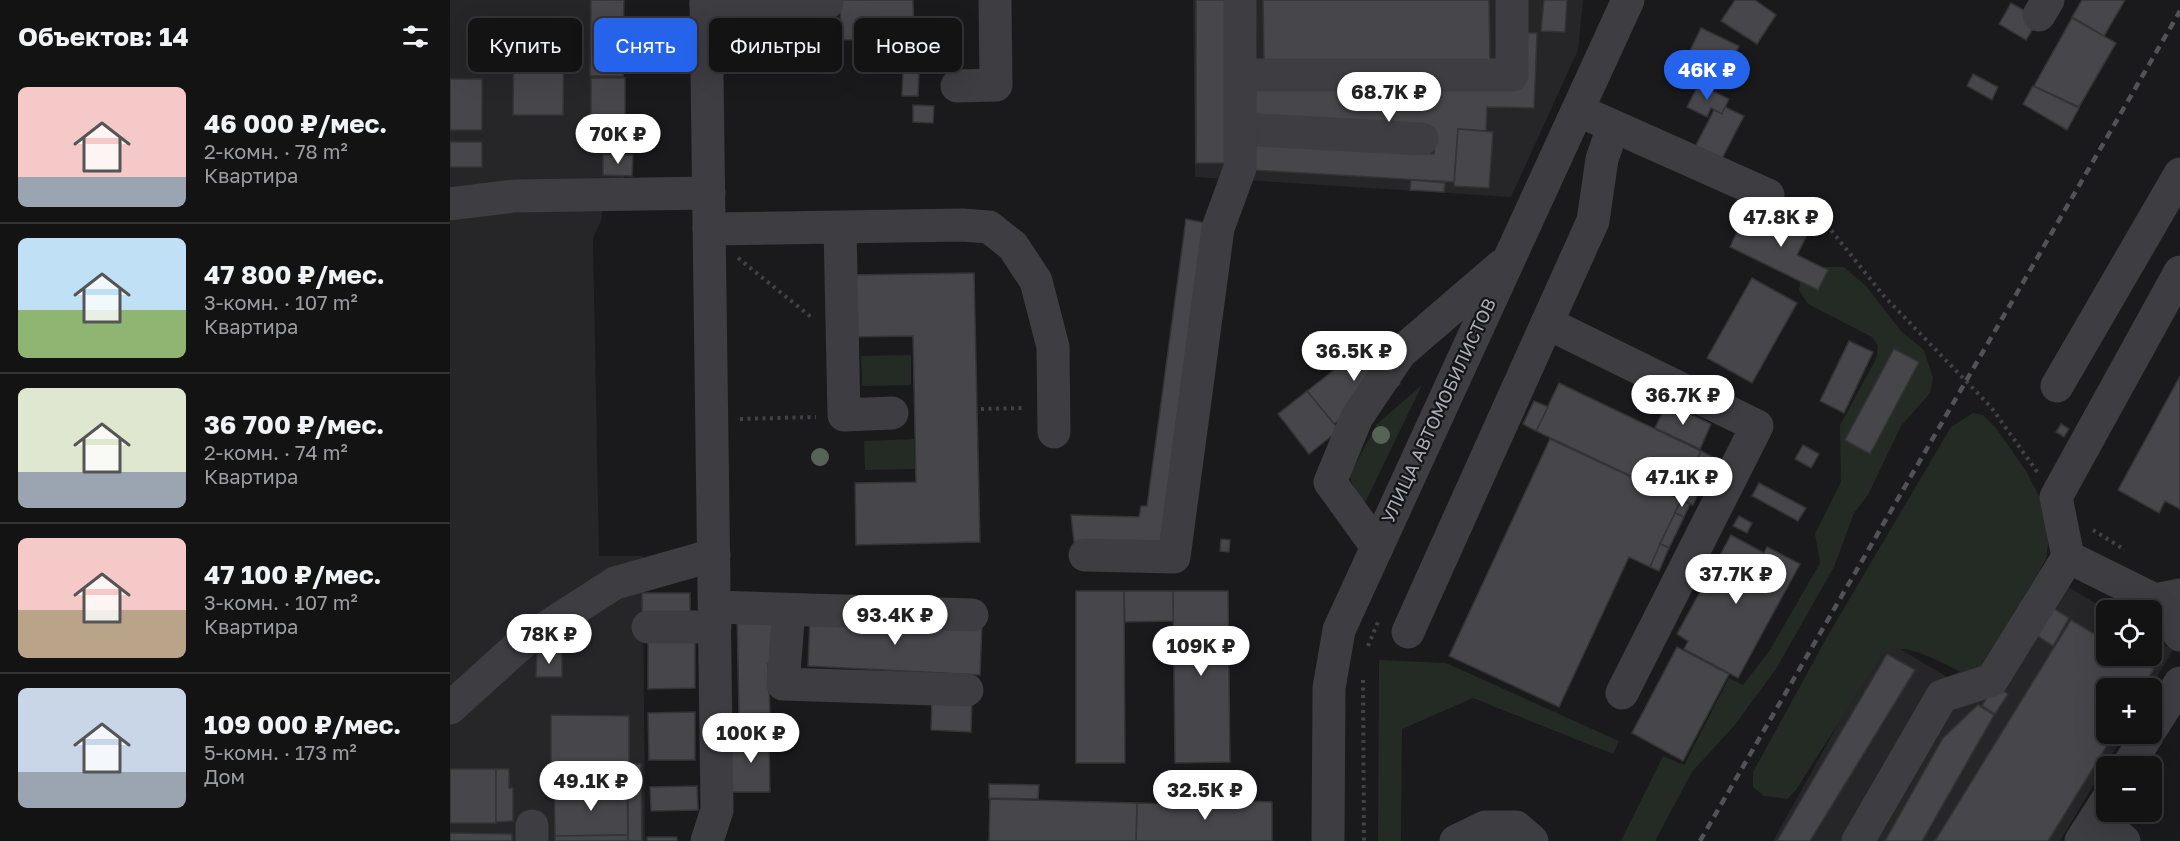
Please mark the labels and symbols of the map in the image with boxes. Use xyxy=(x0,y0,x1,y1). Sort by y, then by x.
pin: 46K ₽ xyxy=(1665,50,1749,101)
pin: 68.7K ₽ xyxy=(1334,72,1444,123)
pin: 70K ₽ xyxy=(576,114,660,165)
pin: 47.8K ₽ xyxy=(1726,197,1836,248)
street label: УЛИЦА АВТОМОБИЛИСТОВ xyxy=(1376,295,1500,527)
pin: 36.5K ₽ xyxy=(1299,331,1409,382)
pin: 36.7K ₽ xyxy=(1628,375,1738,426)
pin: 47.1K ₽ xyxy=(1627,457,1737,508)
pin: 37.7K ₽ xyxy=(1681,554,1791,605)
pin: 93.4K ₽ xyxy=(840,595,950,646)
pin: 78K ₽ xyxy=(507,614,591,665)
pin: 109K ₽ xyxy=(1152,626,1250,677)
pin: 100K ₽ xyxy=(702,713,800,764)
pin: 49.1K ₽ xyxy=(536,761,646,812)
pin: 32.5K ₽ xyxy=(1150,770,1260,821)

